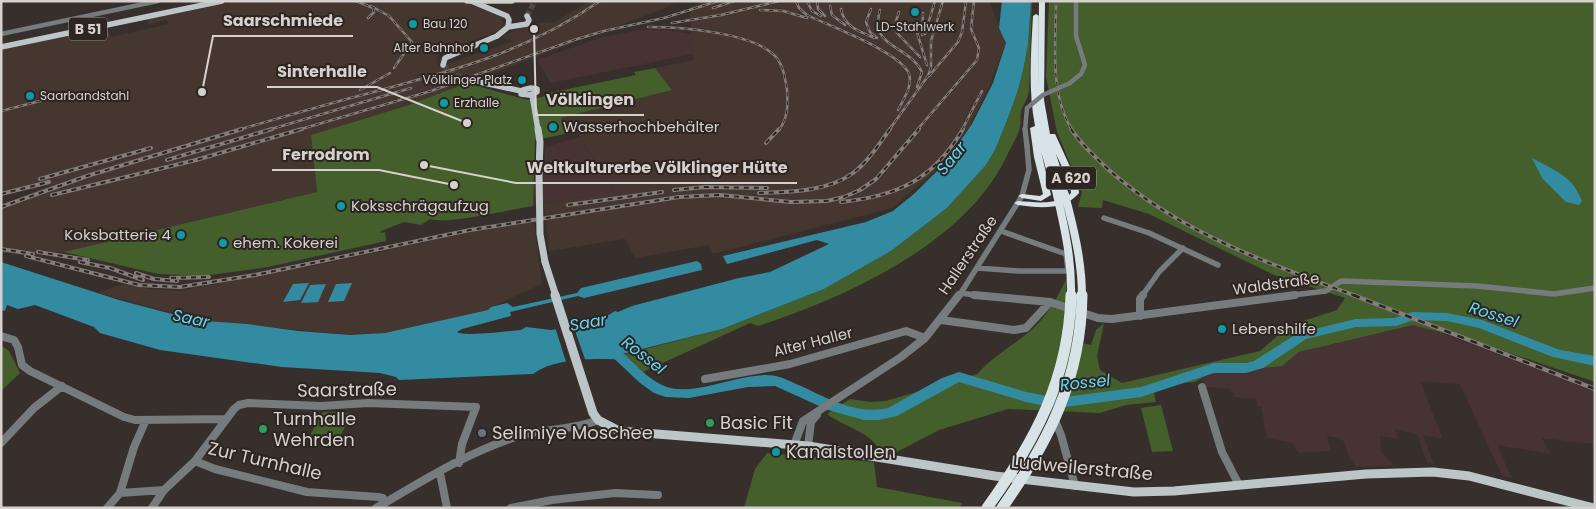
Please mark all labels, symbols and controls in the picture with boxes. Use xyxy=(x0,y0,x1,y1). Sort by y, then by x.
callout: Saarschmiede xyxy=(213,5,353,36)
marker: LD-Stahlwerk xyxy=(909,6,921,18)
text: Saarschmiede xyxy=(223,9,343,32)
place label: Bau 120 xyxy=(423,15,468,32)
road number: B 51 xyxy=(69,18,107,40)
marker: Bau 120 xyxy=(407,18,419,30)
place label: LD-Stahlwerk xyxy=(876,18,955,35)
place label: Alter Bahnhof xyxy=(393,39,474,56)
marker: Alter Bahnhof xyxy=(478,42,490,54)
callout: Sinterhalle xyxy=(267,56,377,87)
text: Sinterhalle xyxy=(277,60,367,83)
place label: Völklinger Platz xyxy=(422,71,512,88)
marker: Völklinger Platz xyxy=(516,74,528,86)
callout: Völklingen xyxy=(536,84,644,115)
place label: Saarbandstahl xyxy=(40,87,129,104)
text: Völklingen xyxy=(546,88,634,111)
marker: Saarbandstahl xyxy=(24,90,36,102)
place label: Erzhalle xyxy=(454,94,499,111)
marker: Erzhalle xyxy=(438,97,450,109)
place label: Wasserhochbehälter xyxy=(563,116,720,137)
marker: Wasserhochbehälter xyxy=(547,121,559,133)
water label: Saar xyxy=(931,136,973,180)
callout: Ferrodrom xyxy=(272,139,379,170)
text: Ferrodrom xyxy=(282,143,370,166)
callout: Weltkulturerbe Völklinger Hütte xyxy=(516,152,797,183)
text: Weltkulturerbe Völklinger Hütte xyxy=(526,156,788,179)
road number: A 620 xyxy=(1046,167,1096,190)
place label: Koksschrägaufzug xyxy=(351,195,489,216)
marker: Koksschrägaufzug xyxy=(335,200,347,212)
street label: Hallerstraße xyxy=(933,211,1002,298)
place label: Koksbatterie 4 xyxy=(64,224,171,245)
marker: Koksbatterie 4 xyxy=(175,229,187,241)
place label: ehem. Kokerei xyxy=(233,232,338,253)
marker: ehem. Kokerei xyxy=(217,237,229,249)
street label: Waldstraße xyxy=(1231,267,1321,300)
water label: Rossel xyxy=(1466,296,1521,333)
water label: Saar xyxy=(170,303,212,334)
water label: Saar xyxy=(568,308,609,337)
place label: Lebenshilfe xyxy=(1232,318,1316,339)
street label: Alter Haller xyxy=(771,321,855,361)
marker: Lebenshilfe xyxy=(1216,323,1228,335)
water label: Rossel xyxy=(617,331,671,380)
water label: Rossel xyxy=(1059,368,1111,397)
street label: Saarstraße xyxy=(297,376,397,403)
place label: Turnhalle Wehrden xyxy=(273,406,356,452)
place label: Basic Fit xyxy=(720,410,793,435)
marker: Basic Fit xyxy=(704,417,716,429)
place label: Selimiye Moschee xyxy=(492,420,653,445)
marker: Turnhalle Wehrden xyxy=(257,423,269,435)
marker: Selimiye Moschee xyxy=(476,427,488,439)
street label: Zur Turnhalle xyxy=(206,435,324,486)
place label: Kanalstollen xyxy=(786,439,896,464)
marker: Kanalstollen xyxy=(770,446,782,458)
street label: Ludweilerstraße xyxy=(1010,449,1154,486)

